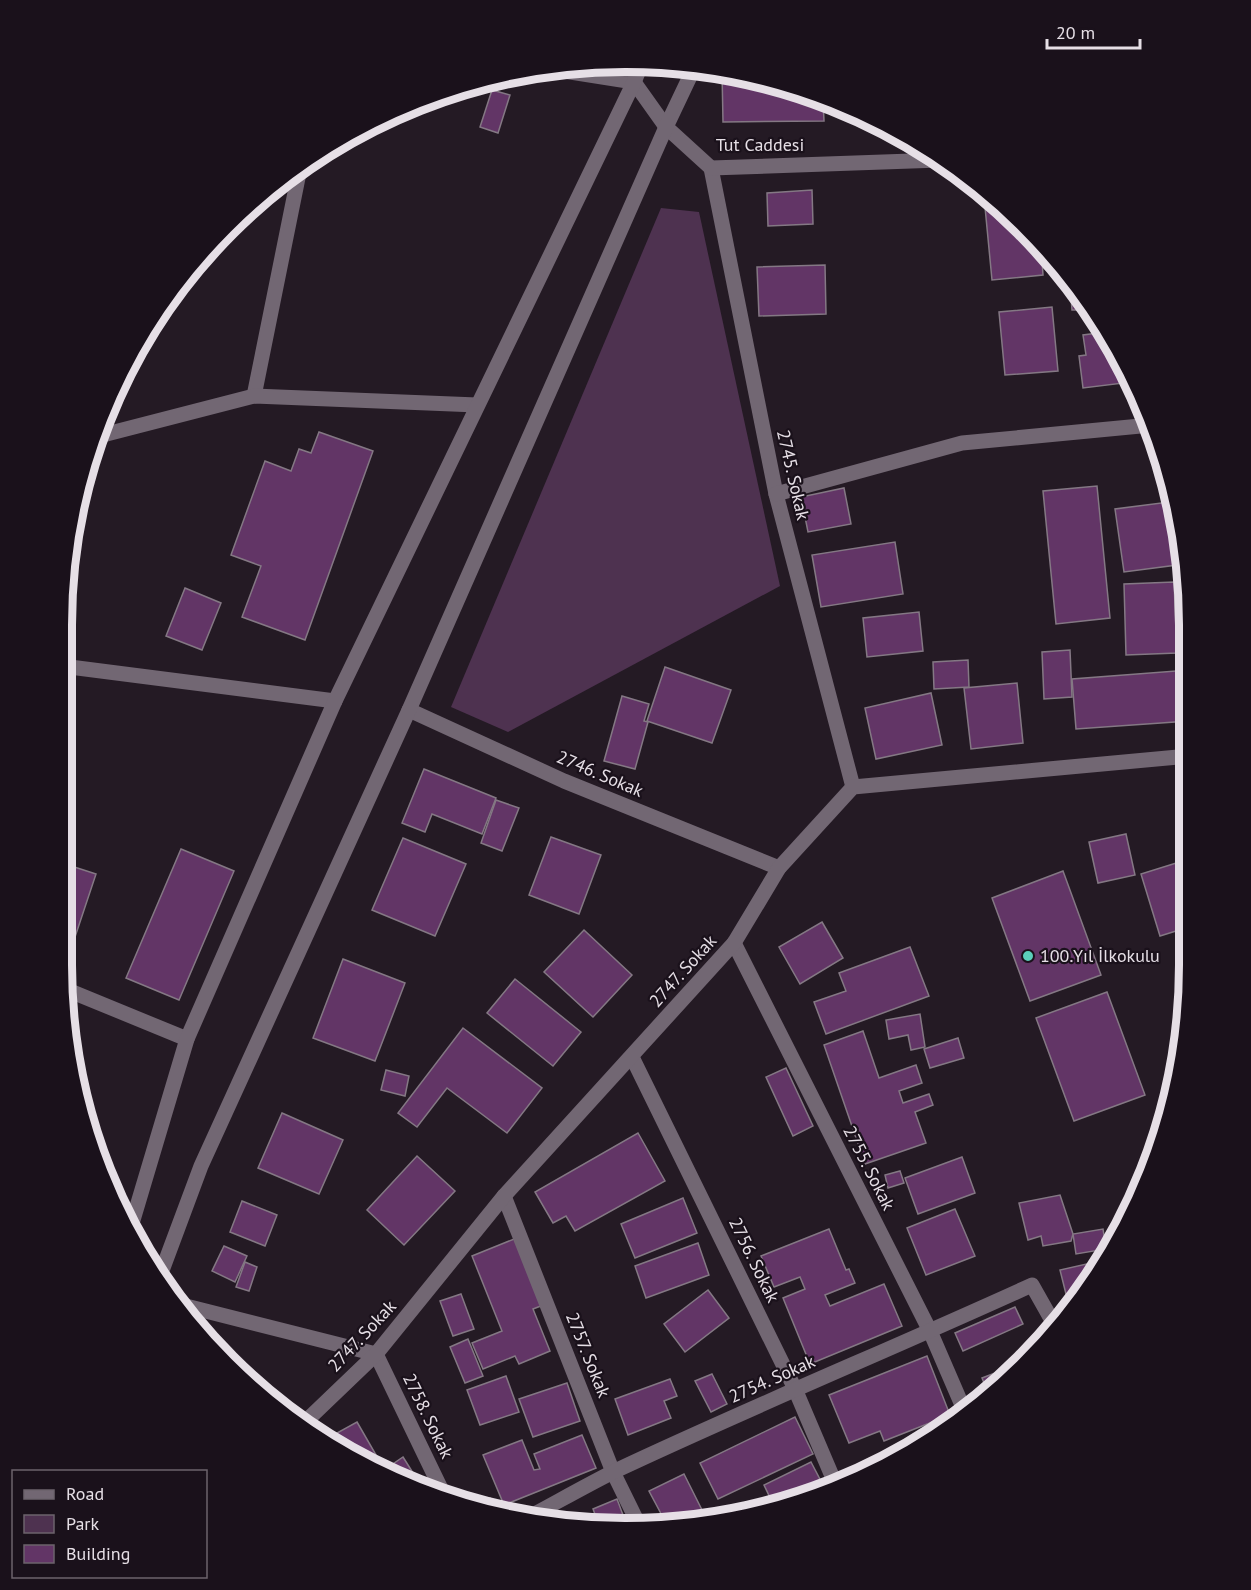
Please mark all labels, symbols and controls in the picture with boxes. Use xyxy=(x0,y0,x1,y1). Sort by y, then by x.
scale bar xyxy=(1047,12,1140,50)
text: 20 m xyxy=(1056,21,1095,44)
street label: Tut Caddesi xyxy=(716,133,804,156)
street label: 2745. Sokak xyxy=(772,428,815,523)
street label: 2746. Sokak xyxy=(553,745,647,802)
street label: 2747. Sokak xyxy=(644,929,721,1012)
place label: 100.Yıl İlkokulu xyxy=(1040,944,1160,967)
marker: 100.Yıl İlkokulu xyxy=(1021,949,1035,963)
street label: 2755. Sokak xyxy=(838,1122,901,1214)
street label: 2756. Sokak xyxy=(724,1213,785,1306)
street label: 2747. Sokak xyxy=(323,1295,401,1376)
street label: 2757. Sokak xyxy=(561,1309,616,1401)
street label: 2754. Sokak xyxy=(725,1349,819,1408)
street label: 2758. Sokak xyxy=(398,1369,459,1462)
legend xyxy=(12,1470,207,1578)
text: Road xyxy=(66,1482,104,1505)
text: Park xyxy=(66,1512,99,1535)
text: Building xyxy=(66,1542,130,1565)

